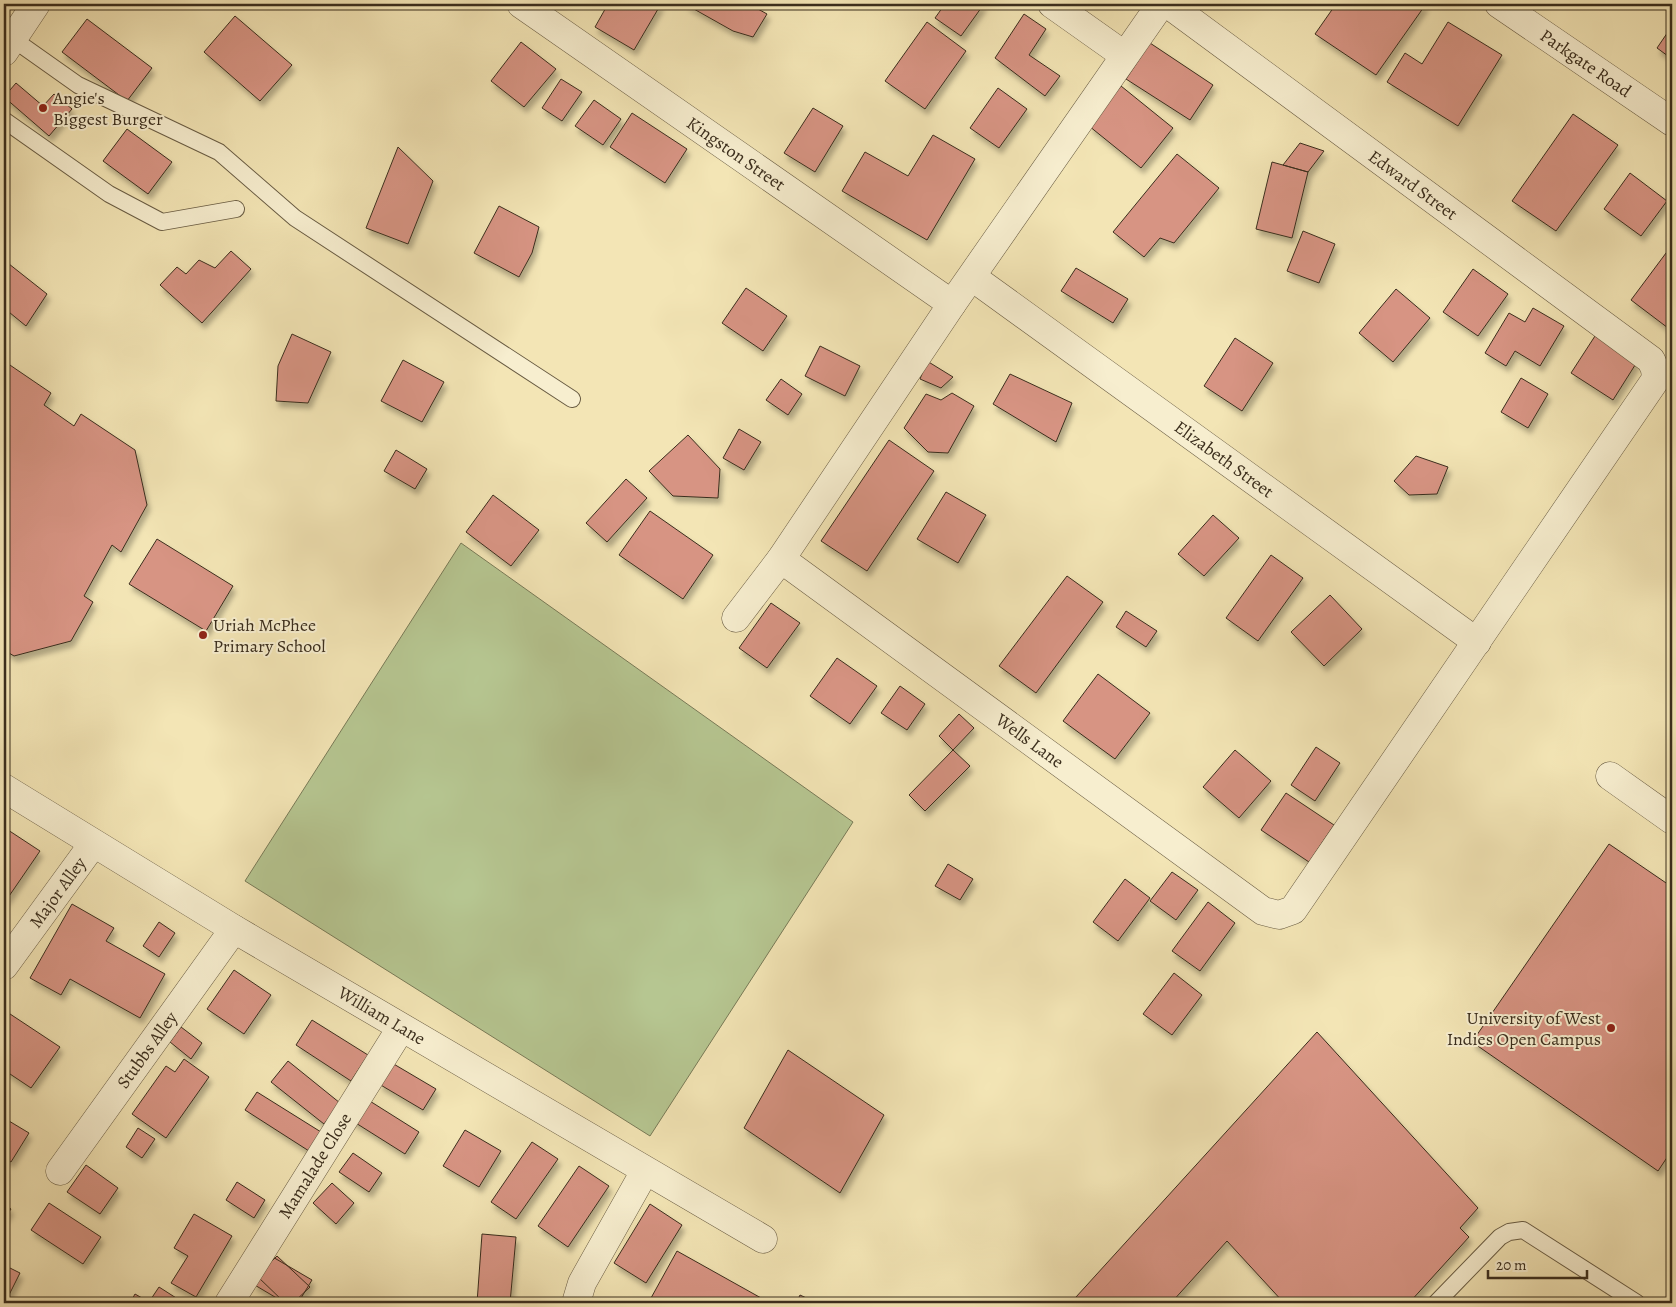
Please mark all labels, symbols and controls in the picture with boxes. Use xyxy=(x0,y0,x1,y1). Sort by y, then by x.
street label: Parkgate Road xyxy=(1535,23,1636,103)
place label: Angie's Biggest Burger xyxy=(52,86,163,131)
marker: Angie's Biggest Burger xyxy=(37,102,49,114)
street label: Kingston Street xyxy=(682,111,790,196)
street label: Edward Street xyxy=(1364,144,1463,226)
street label: Elizabeth Street xyxy=(1169,415,1279,503)
place label: Uriah McPhee Primary School xyxy=(213,613,326,658)
marker: Uriah McPhee Primary School xyxy=(197,629,209,641)
street label: Wells Lane xyxy=(990,707,1069,774)
street label: Major Alley xyxy=(24,851,92,933)
street label: William Lane xyxy=(333,980,430,1051)
street label: Stubbs Alley xyxy=(111,1006,183,1093)
place label: University of West Indies Open Campus xyxy=(1447,1006,1601,1051)
marker: University of West Indies Open Campus xyxy=(1605,1022,1617,1034)
street label: Mamalade Close xyxy=(273,1108,357,1223)
scale bar xyxy=(1488,1247,1587,1279)
text: 20 m xyxy=(1496,1255,1527,1275)

